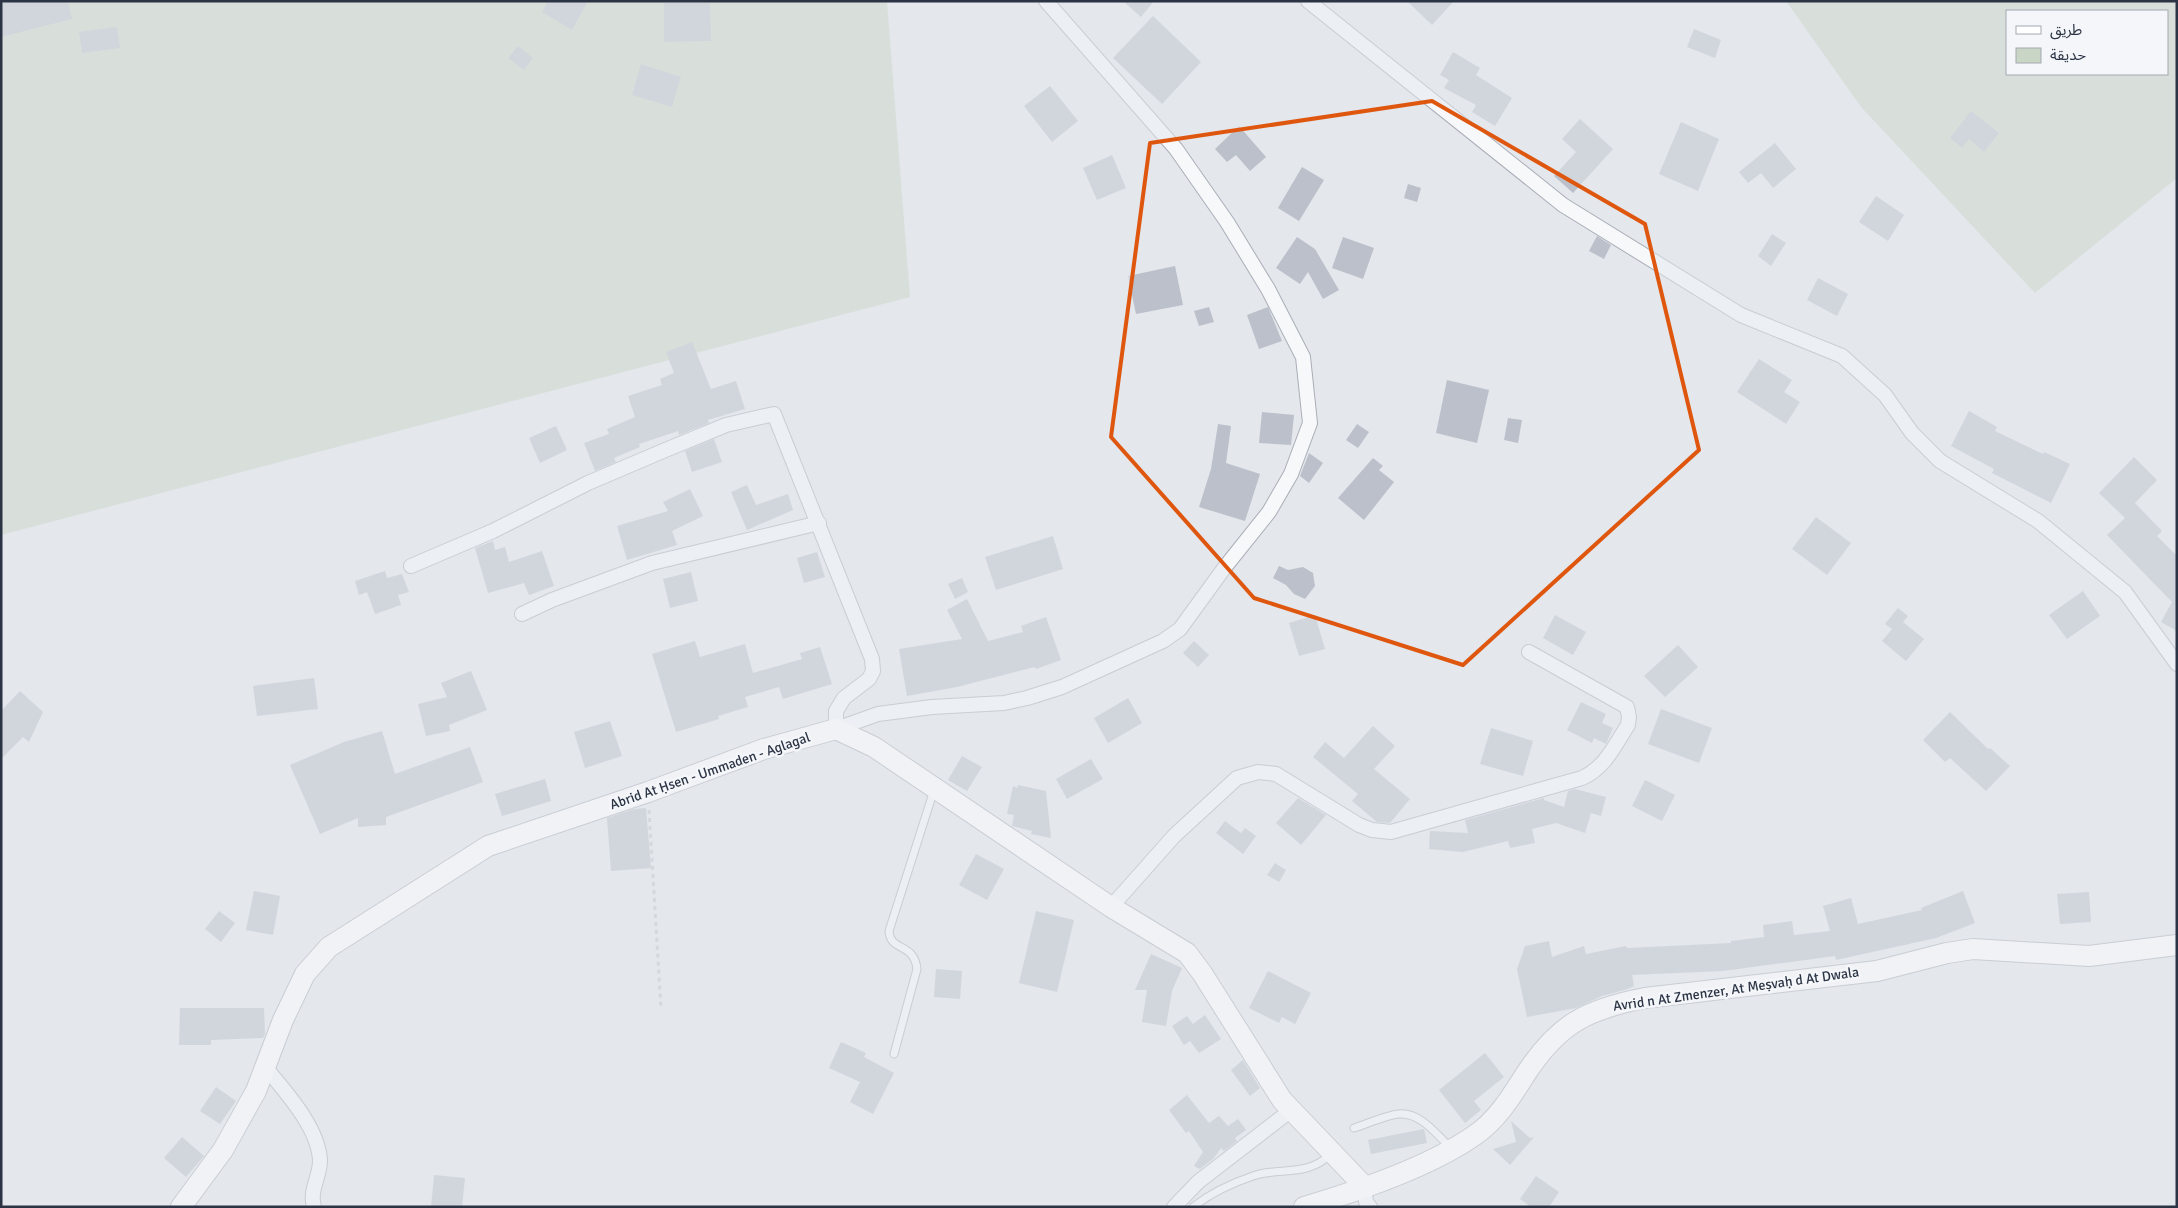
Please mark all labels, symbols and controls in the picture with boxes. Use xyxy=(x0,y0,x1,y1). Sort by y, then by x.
legend xyxy=(2006,10,2168,75)
text: طريق xyxy=(2050,21,2082,40)
text: حديقة xyxy=(2050,46,2086,64)
street label: Abrid At Ḥsen - Ummaden - Aglagal xyxy=(608,729,812,813)
street label: Avrid n At Zmenzer, At Meṣvaḥ d At Dwala xyxy=(1612,963,1860,1015)

